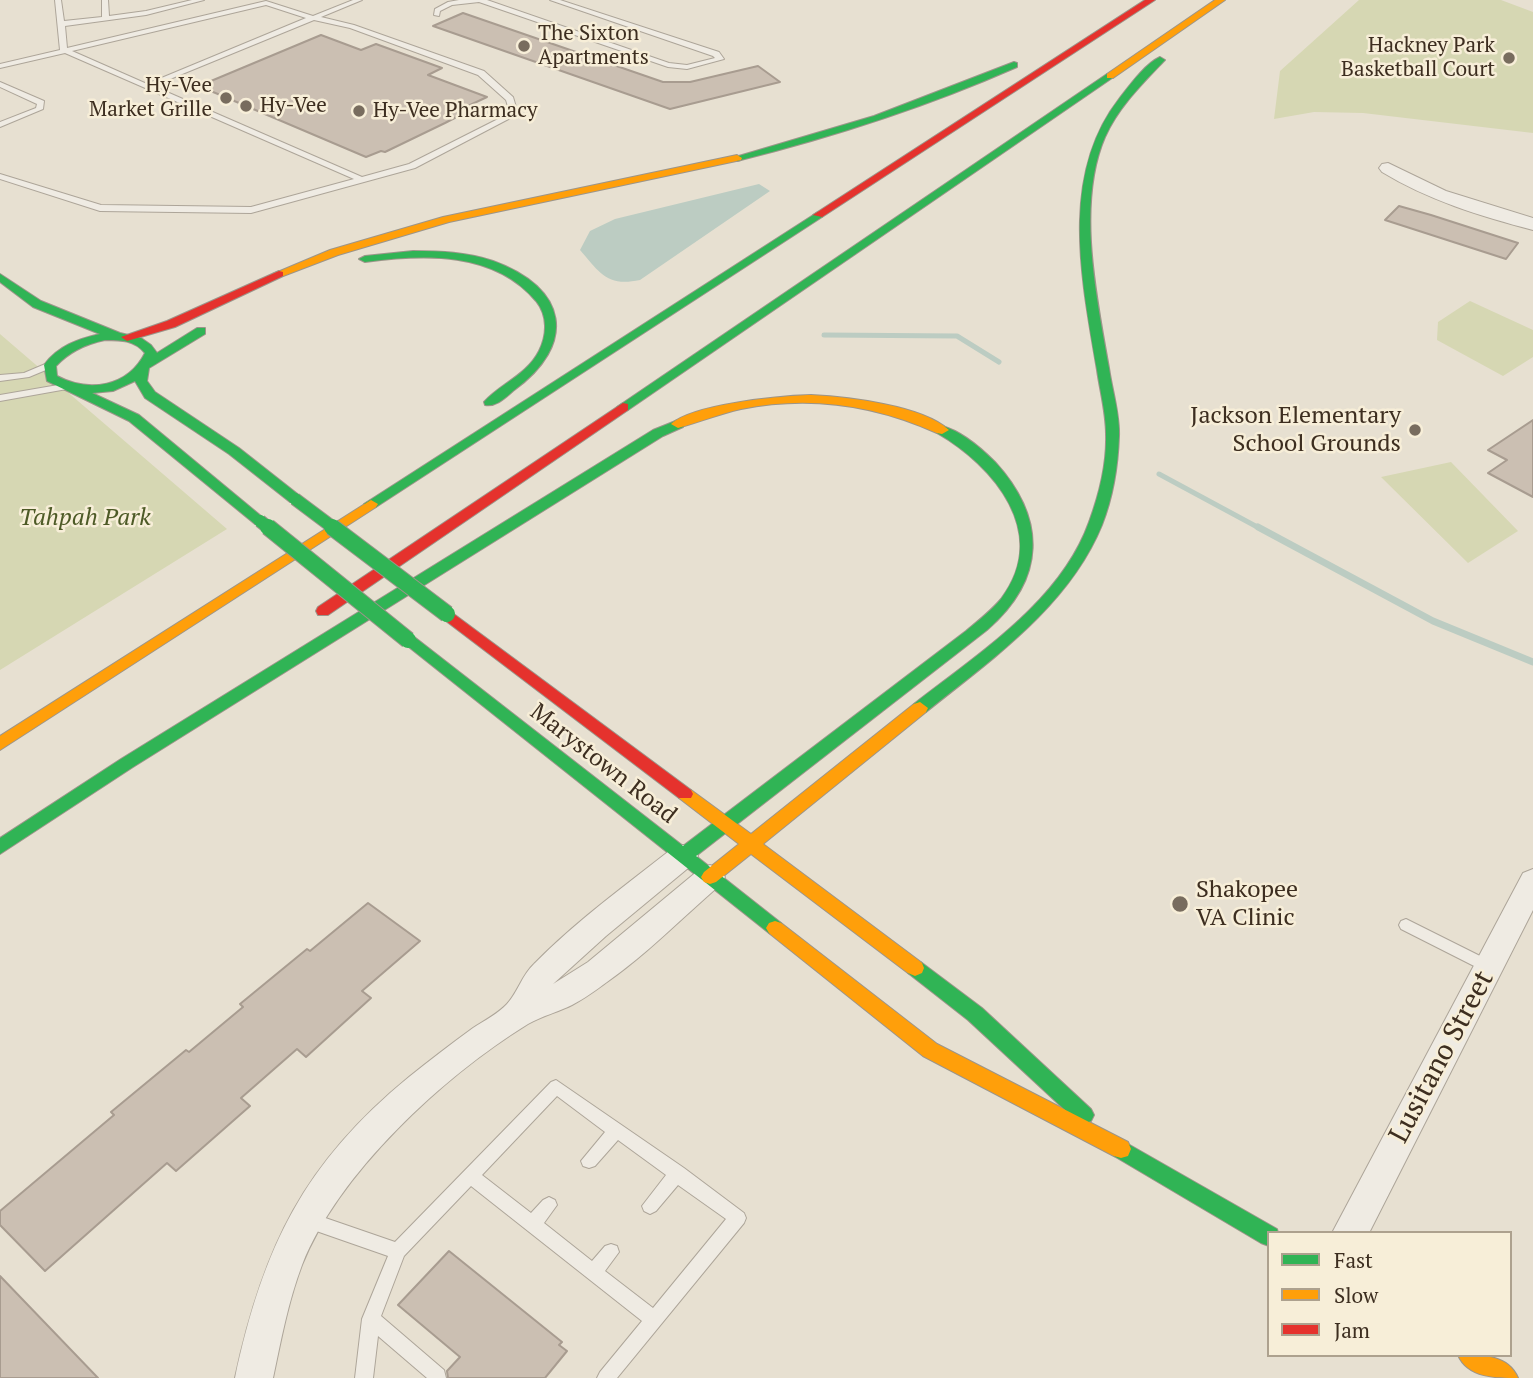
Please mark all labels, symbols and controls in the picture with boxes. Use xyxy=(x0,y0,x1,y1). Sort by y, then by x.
place label: The Sixton Apartments xyxy=(538,21,649,71)
place label: Hackney Park Basketball Court xyxy=(1341,33,1495,83)
marker: The Sixton Apartments xyxy=(516,38,532,54)
marker: Hackney Park Basketball Court xyxy=(1501,50,1517,66)
place label: Hy-Vee Market Grille xyxy=(89,73,212,123)
marker: Hy-Vee Market Grille xyxy=(218,90,234,106)
place label: Hy-Vee xyxy=(260,93,327,119)
marker: Hy-Vee xyxy=(238,98,254,114)
place label: Hy-Vee Pharmacy xyxy=(373,98,538,124)
marker: Hy-Vee Pharmacy xyxy=(351,103,367,119)
place label: Jackson Elementary School Grounds xyxy=(1190,402,1401,458)
marker: Jackson Elementary School Grounds xyxy=(1407,422,1423,438)
park label: Tahpah Park xyxy=(19,504,151,532)
street label: Marystown Road xyxy=(524,698,682,830)
place label: Shakopee VA Clinic xyxy=(1196,876,1298,932)
marker: Shakopee VA Clinic xyxy=(1170,894,1190,914)
street label: Lusitano Street xyxy=(1383,965,1501,1149)
legend xyxy=(1267,1231,1512,1357)
text: Fast xyxy=(1334,1246,1373,1274)
text: Slow xyxy=(1334,1281,1378,1309)
text: Jam xyxy=(1334,1316,1370,1344)

